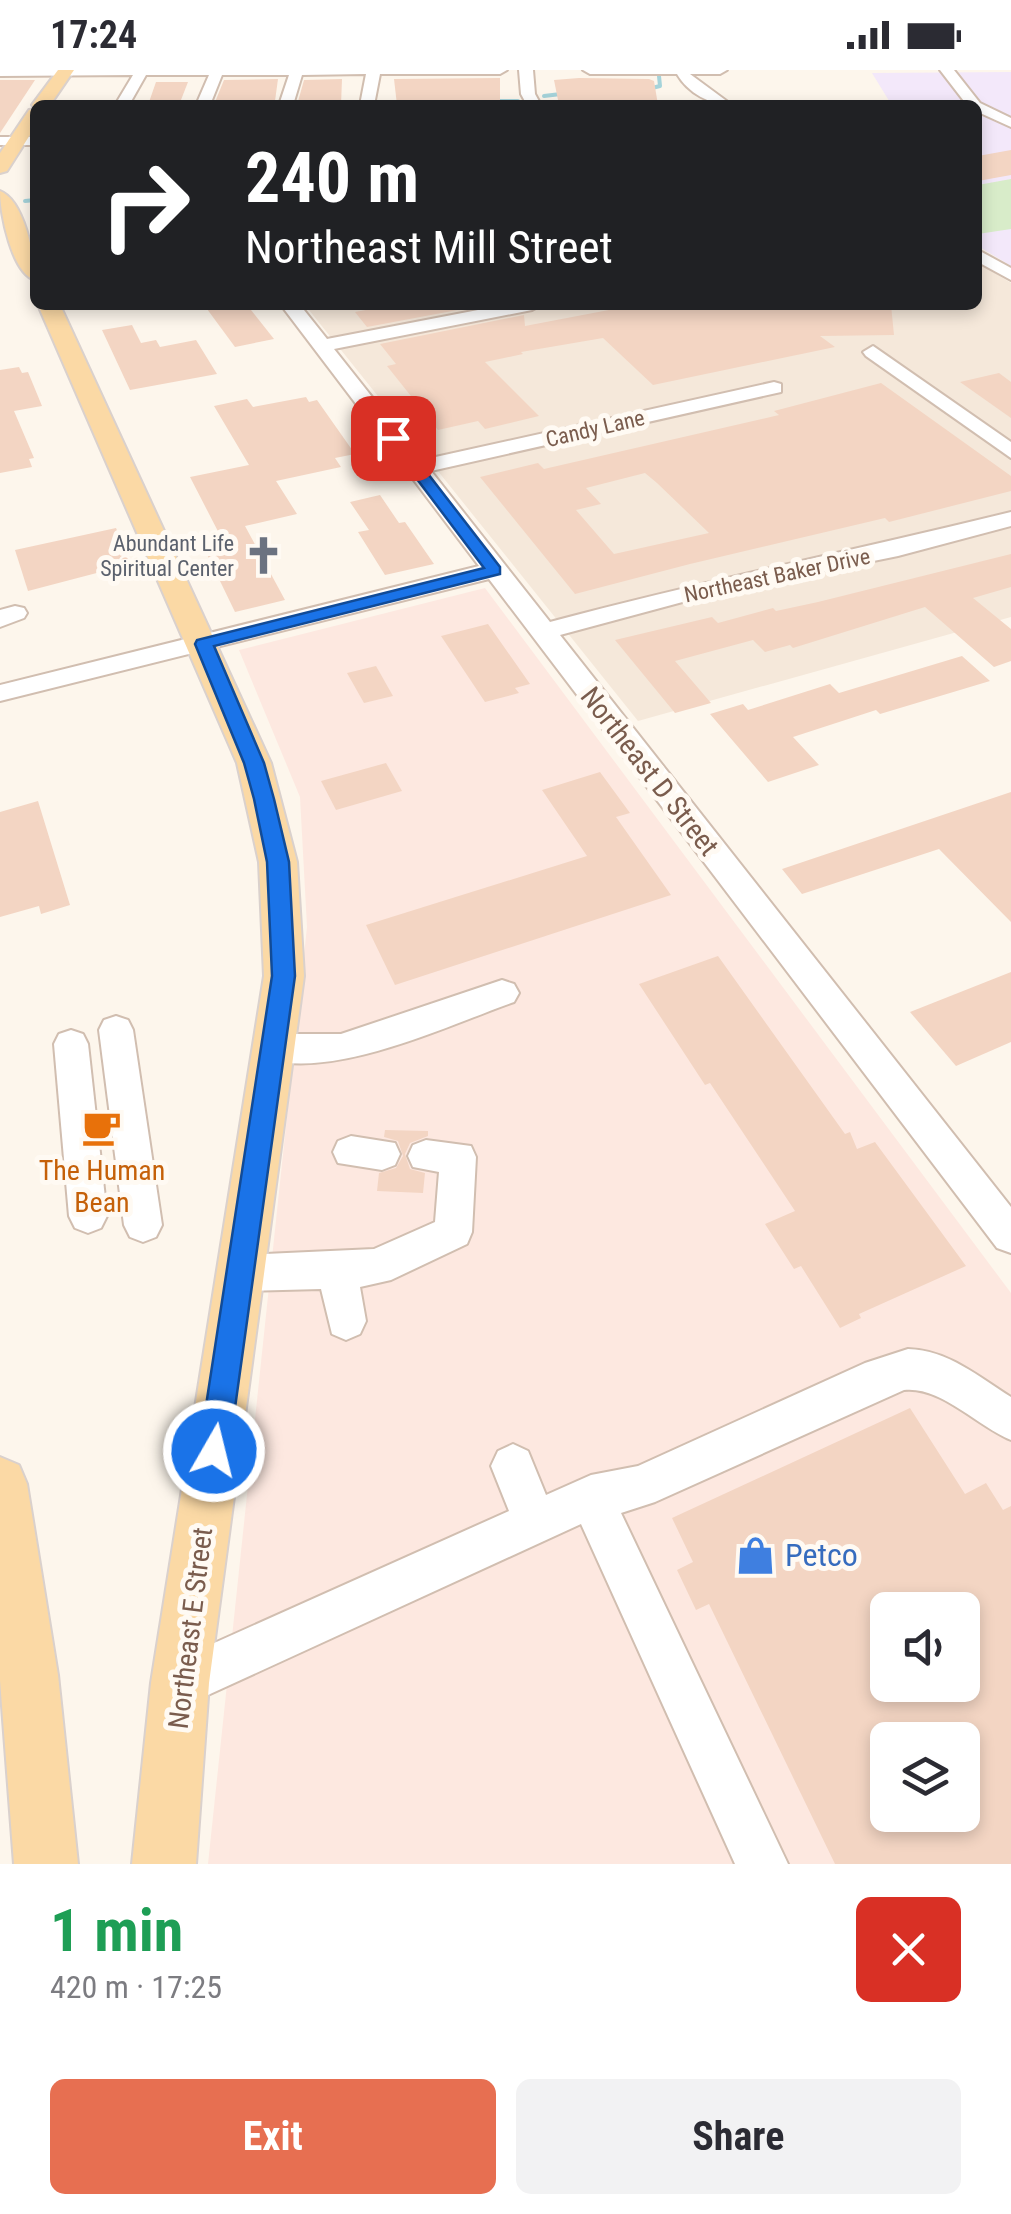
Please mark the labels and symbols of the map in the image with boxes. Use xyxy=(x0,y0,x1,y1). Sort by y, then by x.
pin xyxy=(351,396,436,481)
street label: Candy Lane xyxy=(543,405,647,452)
place label: Abundant Life Spiritual Center xyxy=(100,531,234,581)
church icon: Abundant Life Spiritual Center xyxy=(243,535,285,577)
street label: Northeast Baker Drive xyxy=(682,544,872,607)
street label: Northeast D Street xyxy=(574,681,726,862)
cafe icon: The Human Bean xyxy=(81,1106,123,1148)
place label: The Human Bean xyxy=(39,1154,165,1219)
position arrow xyxy=(162,1399,266,1503)
street label: Northeast E Street xyxy=(162,1526,219,1731)
shop icon: Petco xyxy=(734,1534,776,1576)
place label: Petco xyxy=(785,1536,858,1574)

